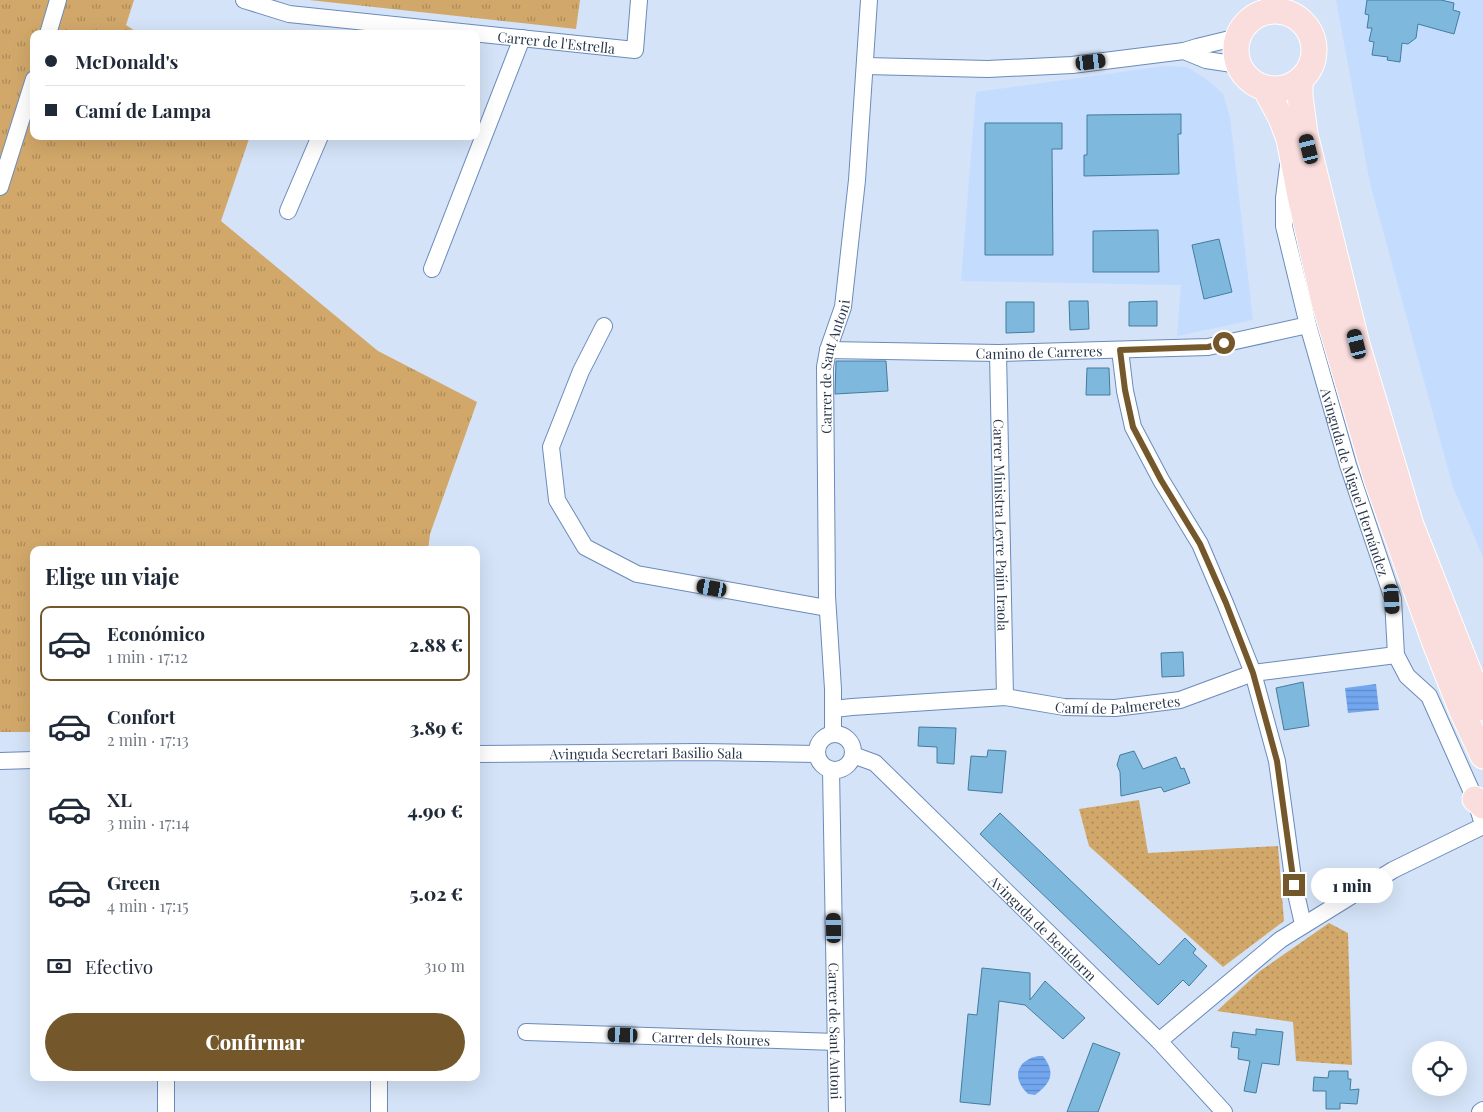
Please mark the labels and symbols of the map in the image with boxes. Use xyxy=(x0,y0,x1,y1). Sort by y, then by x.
street label: Carrer de l'Estrella xyxy=(497,26,616,57)
car xyxy=(1075,53,1106,71)
car xyxy=(1298,133,1319,165)
street label: Carrer de Sant Antoni xyxy=(815,298,853,434)
car xyxy=(1346,328,1367,360)
route start xyxy=(1213,332,1235,354)
street label: Camino de Carreres xyxy=(975,341,1103,363)
street label: Avinguda de Miguel Hernández xyxy=(1317,385,1394,579)
street label: Carrer Ministra Leyre Pajín Iraola xyxy=(990,419,1013,631)
car xyxy=(695,578,728,598)
car xyxy=(1383,584,1400,614)
street label: Camí de Palmeretes xyxy=(1054,691,1181,718)
street label: Avinguda Secretari Basilio Sala xyxy=(548,742,743,763)
callout: 1 min xyxy=(1312,868,1394,902)
street label: Avinguda de Benidorm xyxy=(985,870,1102,985)
route end xyxy=(1283,874,1305,896)
car xyxy=(826,913,841,943)
street label: Carrer de Sant Antoni xyxy=(825,962,846,1100)
car xyxy=(607,1027,638,1043)
street label: Carrer dels Roures xyxy=(651,1027,770,1049)

